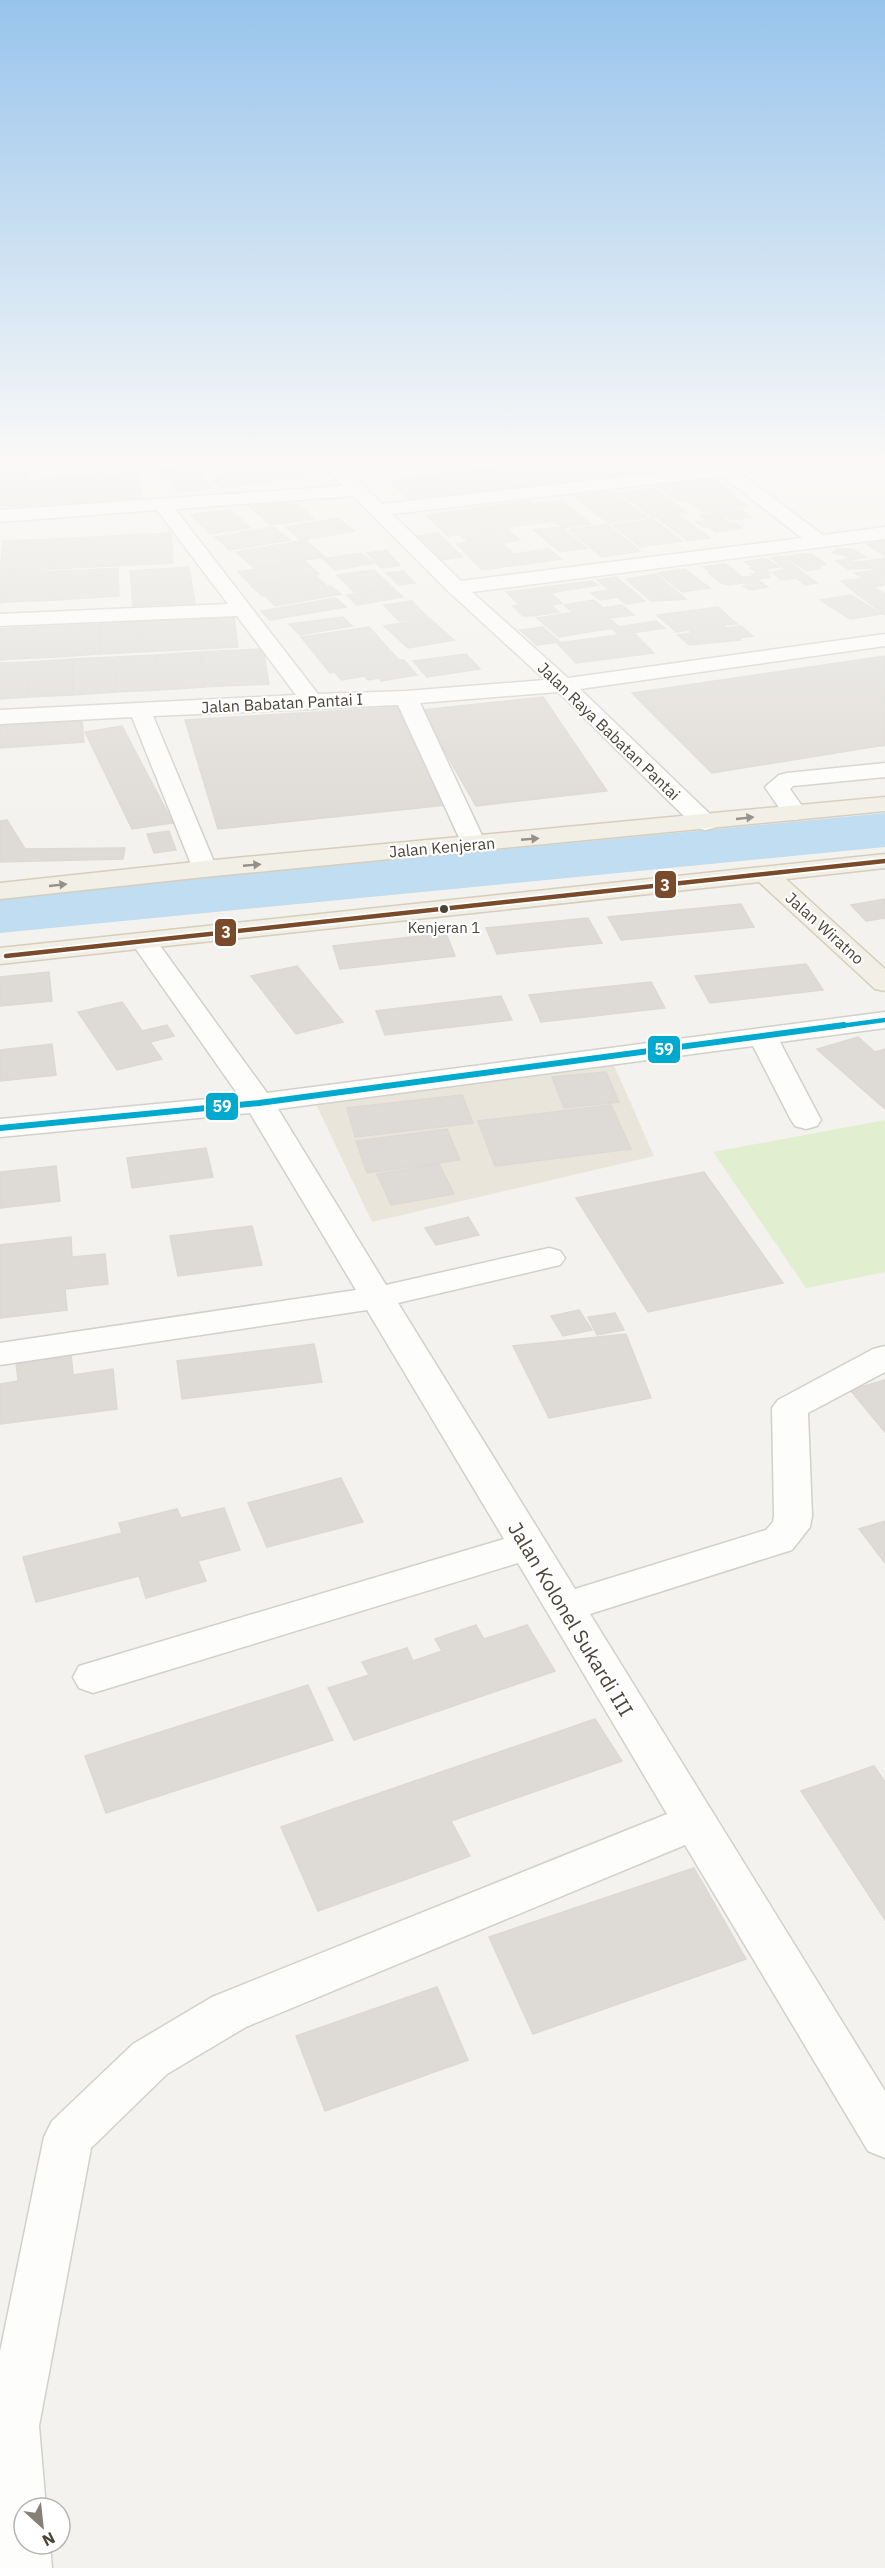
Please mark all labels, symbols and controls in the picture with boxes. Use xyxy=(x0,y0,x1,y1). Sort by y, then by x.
street label: Jalan Raya Babatan Pantai xyxy=(534,658,684,804)
street label: Jalan Babatan Pantai I xyxy=(201,689,363,717)
one-way arrow xyxy=(735,814,754,823)
street label: Jalan Kenjeran xyxy=(388,832,496,862)
one-way arrow xyxy=(520,834,539,844)
one-way arrow xyxy=(243,860,262,870)
line badge: 3 xyxy=(654,870,677,899)
text: 3 xyxy=(660,875,670,895)
one-way arrow xyxy=(49,880,68,890)
street label: Jalan Wiratno xyxy=(782,888,868,968)
marker: Kenjeran 1 xyxy=(438,903,450,915)
line badge: 3 xyxy=(214,918,237,947)
place label: Kenjeran 1 xyxy=(408,918,480,937)
text: 3 xyxy=(221,922,231,942)
line badge: 59 xyxy=(647,1035,681,1064)
text: 59 xyxy=(654,1039,674,1059)
line badge: 59 xyxy=(205,1092,239,1121)
text: 59 xyxy=(212,1096,232,1116)
street label: Jalan Kolonel Sukardi III xyxy=(502,1517,640,1721)
north arrow xyxy=(12,2496,72,2556)
text: N xyxy=(39,2528,59,2551)

